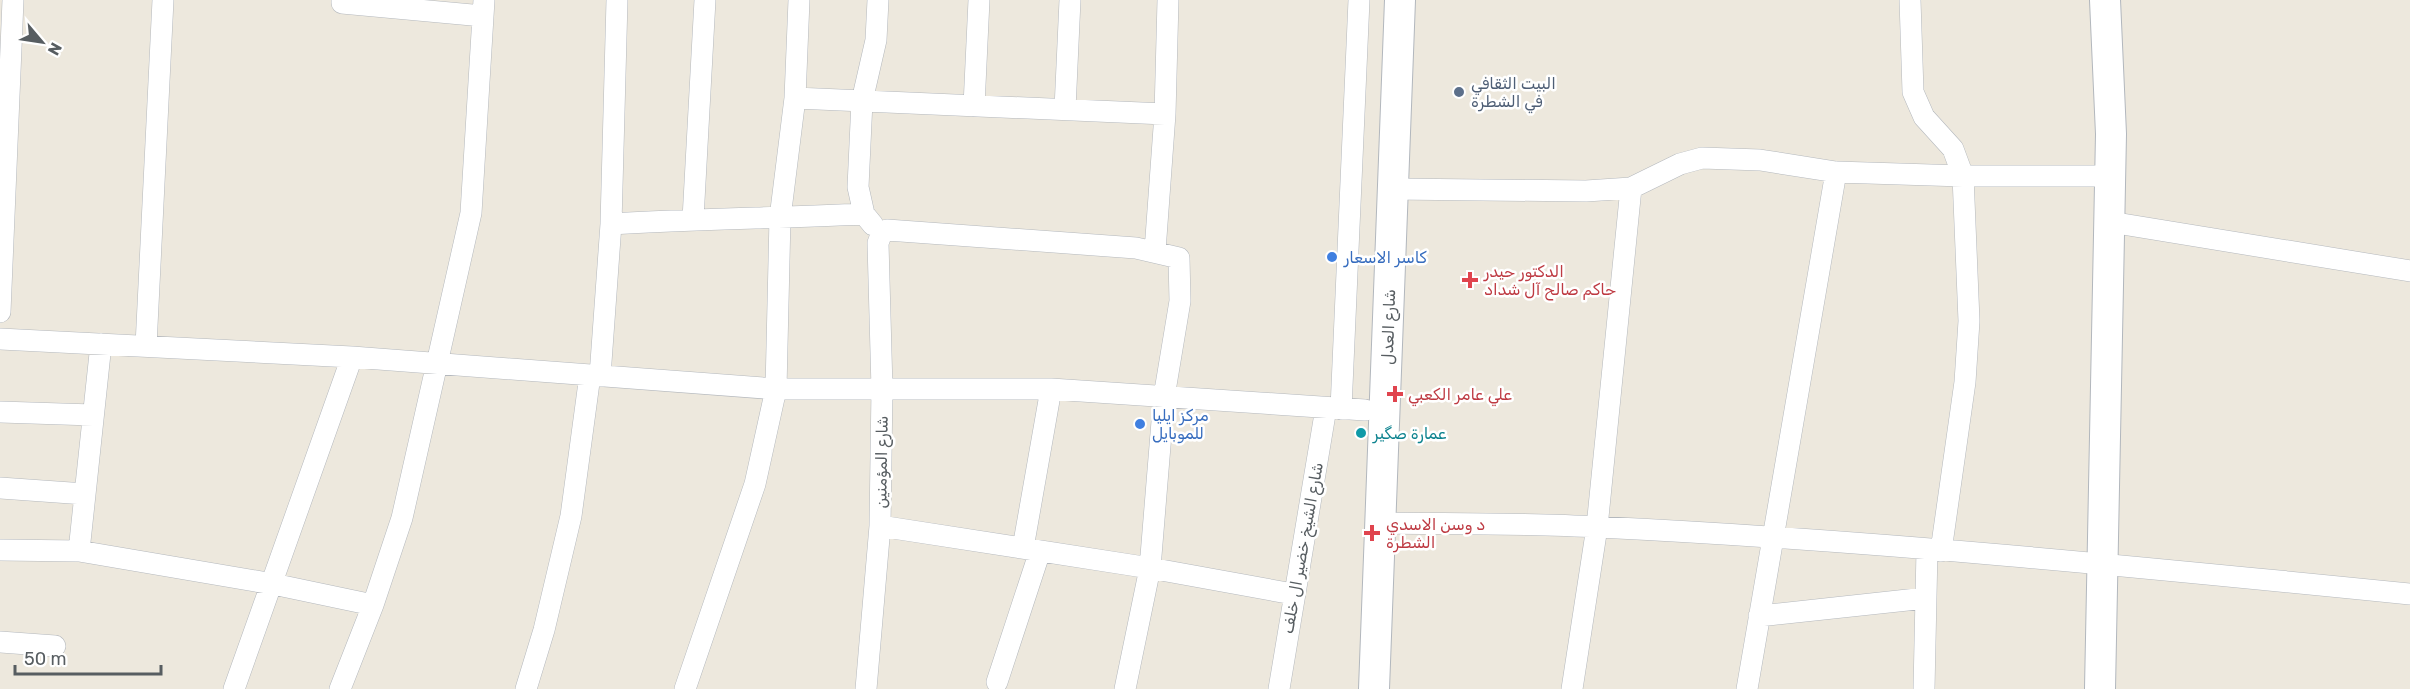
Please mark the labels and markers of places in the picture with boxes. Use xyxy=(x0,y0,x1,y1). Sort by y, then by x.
place label: البيت الثقافي في الشطرة xyxy=(1471,74,1556,114)
marker: البيت الثقافي في الشطرة xyxy=(1452,85,1466,99)
place label: كاسر الاسعار xyxy=(1343,248,1427,268)
marker: كاسر الاسعار xyxy=(1325,250,1339,264)
place label: الدكتور حيدر حاكم صالح آل شداد xyxy=(1483,262,1616,301)
marker: الدكتور حيدر حاكم صالح آل شداد xyxy=(1461,271,1479,289)
marker: علي عامر الكعبي xyxy=(1386,385,1404,403)
place label: علي عامر الكعبي xyxy=(1408,385,1512,407)
place label: مركز ايليا للموبايل xyxy=(1152,406,1209,444)
marker: مركز ايليا للموبايل xyxy=(1133,417,1147,431)
place label: عمارة صگير xyxy=(1372,424,1447,444)
marker: عمارة صگير xyxy=(1354,426,1368,440)
place label: د وسن الاسدي الشطرة xyxy=(1386,515,1485,553)
marker: د وسن الاسدي الشطرة xyxy=(1363,524,1381,542)

